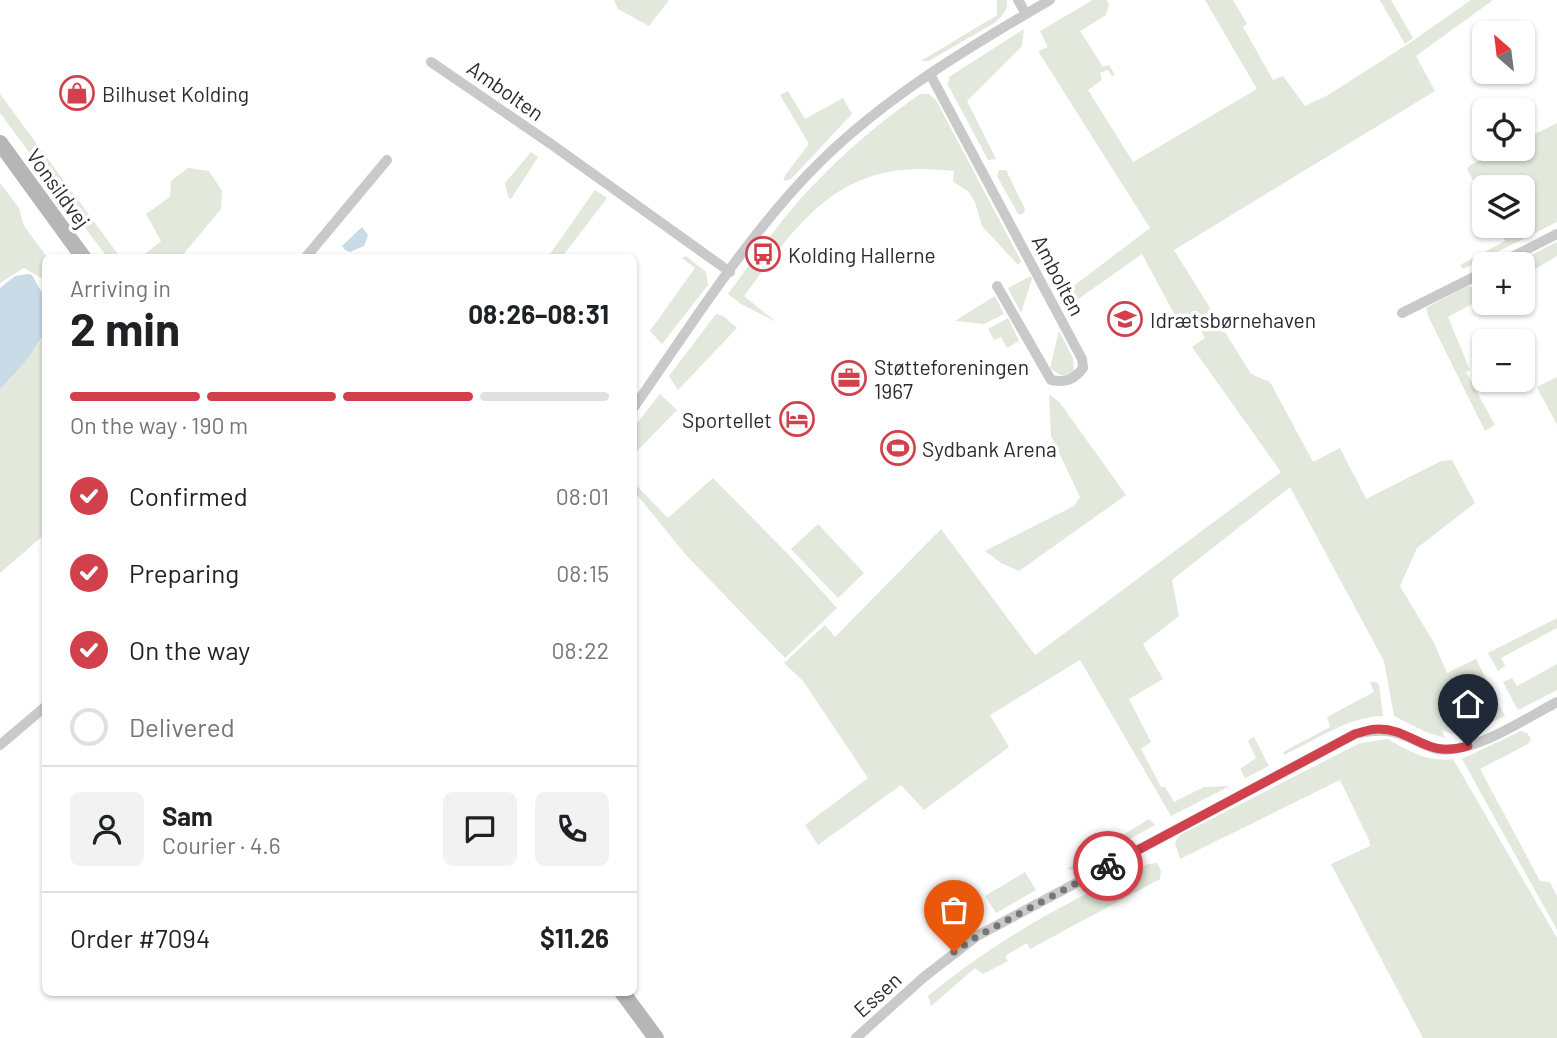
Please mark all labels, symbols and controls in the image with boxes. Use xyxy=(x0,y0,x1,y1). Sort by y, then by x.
north arrow xyxy=(1472,21,1535,84)
map controls xyxy=(1472,21,1535,392)
street label: Ambolten xyxy=(463,55,549,125)
shop icon: Bilhuset Kolding xyxy=(58,74,96,112)
place label: Bilhuset Kolding xyxy=(102,81,249,106)
button: locate xyxy=(1472,98,1535,161)
street label: Vonsildvej xyxy=(22,144,96,232)
button: layers xyxy=(1472,175,1535,238)
street label: Ambolten xyxy=(1027,230,1091,320)
bus stop icon: Kolding Hallerne xyxy=(744,235,782,273)
place label: Kolding Hallerne xyxy=(788,242,936,267)
button: + xyxy=(1472,252,1535,315)
text: Arriving in xyxy=(70,274,171,302)
text: 08:26–08:31 xyxy=(468,298,609,329)
text: 2 min xyxy=(70,300,180,355)
school or university icon: Idrætsbørnehaven xyxy=(1106,300,1144,338)
place label: Idrætsbørnehaven xyxy=(1150,307,1316,332)
button: − xyxy=(1472,329,1535,392)
place label: Støtteforeningen 1967 xyxy=(874,354,1029,403)
office icon: Støtteforeningen 1967 xyxy=(830,359,868,397)
hotel icon: Sportellet xyxy=(778,400,816,438)
place label: Sportellet xyxy=(682,407,772,432)
text: On the way · 190 m xyxy=(70,411,248,439)
sports icon: Sydbank Arena xyxy=(879,429,917,467)
place label: Sydbank Arena xyxy=(922,436,1057,461)
icon: check xyxy=(70,477,108,515)
text: Confirmed xyxy=(129,480,248,511)
text: 08:01 xyxy=(556,482,609,510)
icon: check xyxy=(70,554,108,592)
text: Preparing xyxy=(129,557,239,588)
text: 08:15 xyxy=(556,559,609,587)
icon: check xyxy=(70,631,108,669)
text: On the way xyxy=(129,634,250,665)
text: 08:22 xyxy=(552,636,609,664)
pin xyxy=(1438,674,1498,746)
icon: home xyxy=(1449,685,1487,723)
text: Delivered xyxy=(129,711,235,742)
button: person xyxy=(70,792,144,866)
button: chat xyxy=(443,792,517,866)
button: phone xyxy=(535,792,609,866)
text: Sam xyxy=(162,800,213,831)
text: Courier · 4.6 xyxy=(162,831,281,859)
courier xyxy=(1073,831,1143,901)
icon: bike xyxy=(1089,847,1127,885)
pin xyxy=(924,880,984,952)
icon: bag xyxy=(935,891,973,929)
text: Order #7094 xyxy=(70,922,210,953)
text: $11.26 xyxy=(540,922,609,953)
street label: Essen xyxy=(848,966,906,1022)

